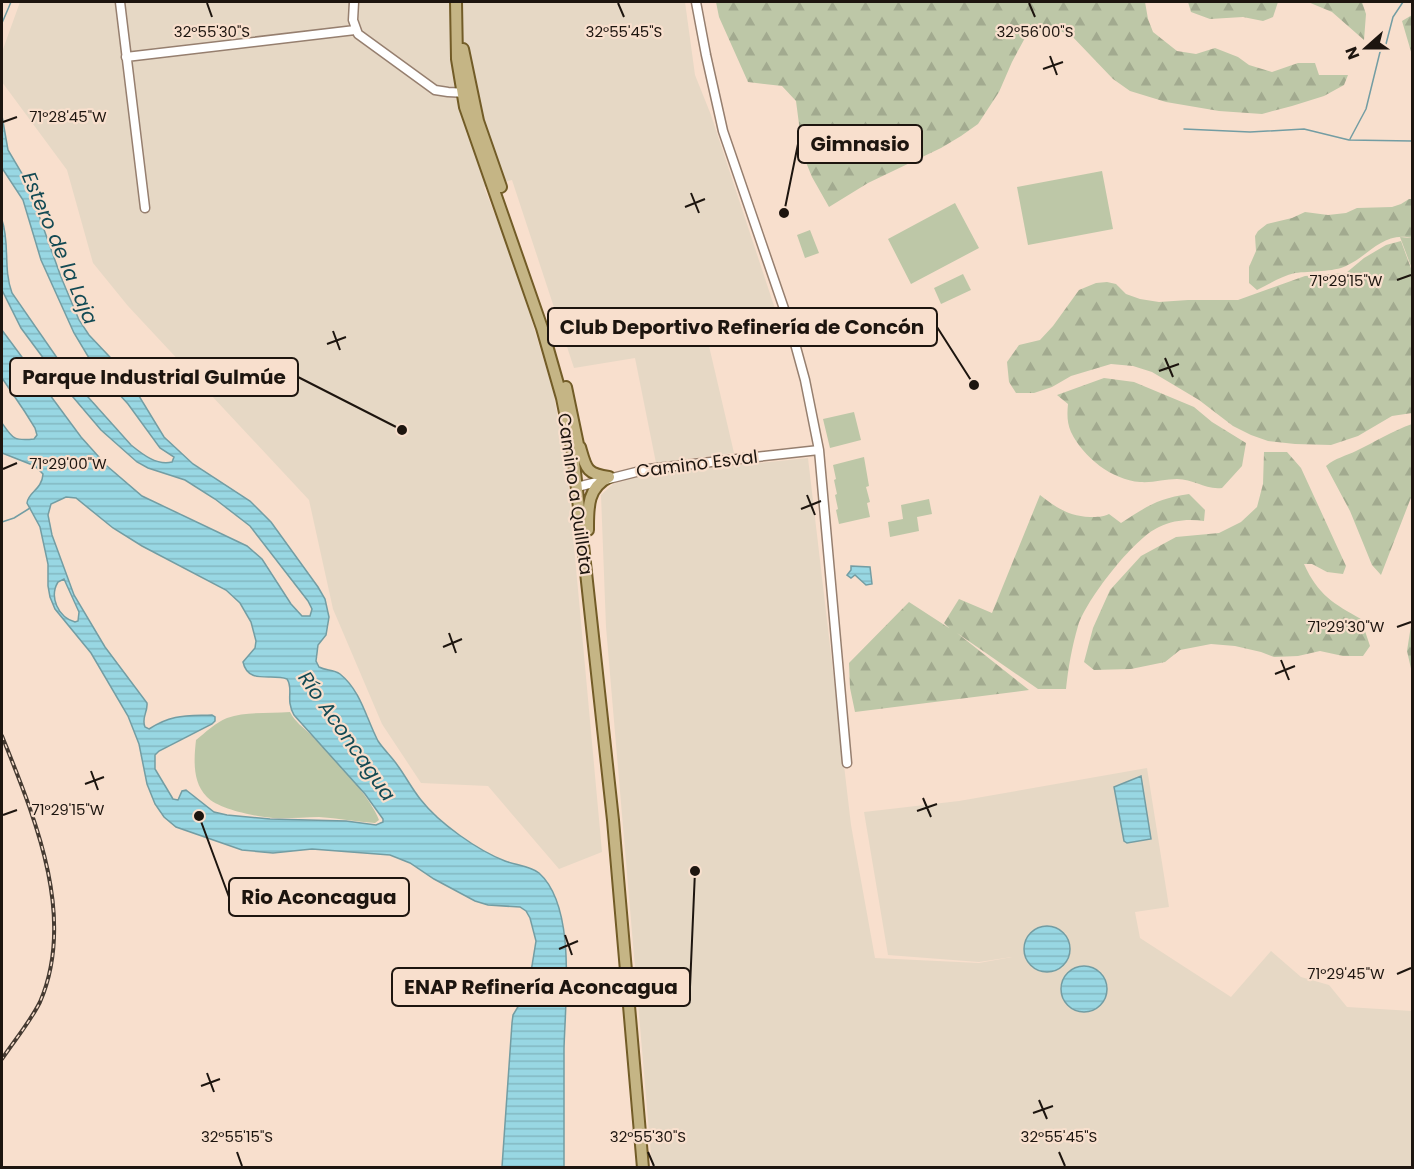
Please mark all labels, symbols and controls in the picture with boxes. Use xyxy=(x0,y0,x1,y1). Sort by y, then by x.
north arrow xyxy=(1336,18,1396,78)
text: 32°55'30"S xyxy=(174,21,250,42)
text: 32°55'45"S xyxy=(586,21,662,42)
text: 32°56'00"S xyxy=(997,21,1073,42)
text: N xyxy=(1340,43,1365,63)
text: 71°28'45"W xyxy=(29,106,107,127)
callout: Gimnasio xyxy=(798,125,922,163)
text: Gimnasio xyxy=(810,130,910,158)
water label: Estero de la Laja xyxy=(15,167,105,329)
text: 71°29'15"W xyxy=(1310,270,1383,291)
callout: Club Deportivo Refinería de Concón xyxy=(548,308,937,346)
text: Club Deportivo Refinería de Concón xyxy=(560,313,924,341)
callout: Parque Industrial Gulmúe xyxy=(10,358,298,396)
text: Parque Industrial Gulmúe xyxy=(22,363,286,391)
street label: Camino a Quillota xyxy=(552,411,599,576)
street label: Camino Esval xyxy=(635,444,759,483)
text: 71°29'00"W xyxy=(29,453,107,474)
text: 71°29'30"W xyxy=(1308,616,1385,637)
water label: Río Aconcagua xyxy=(292,665,402,807)
text: 71°29'15"W xyxy=(32,799,105,820)
callout: Rio Aconcagua xyxy=(229,878,409,916)
text: Rio Aconcagua xyxy=(241,883,397,911)
text: 71°29'45"W xyxy=(1307,963,1385,984)
callout: ENAP Refinería Aconcagua xyxy=(392,968,690,1006)
text: ENAP Refinería Aconcagua xyxy=(404,973,678,1001)
text: 32°55'15"S xyxy=(201,1126,273,1147)
text: 32°55'30"S xyxy=(610,1126,686,1147)
text: 32°55'45"S xyxy=(1021,1126,1097,1147)

